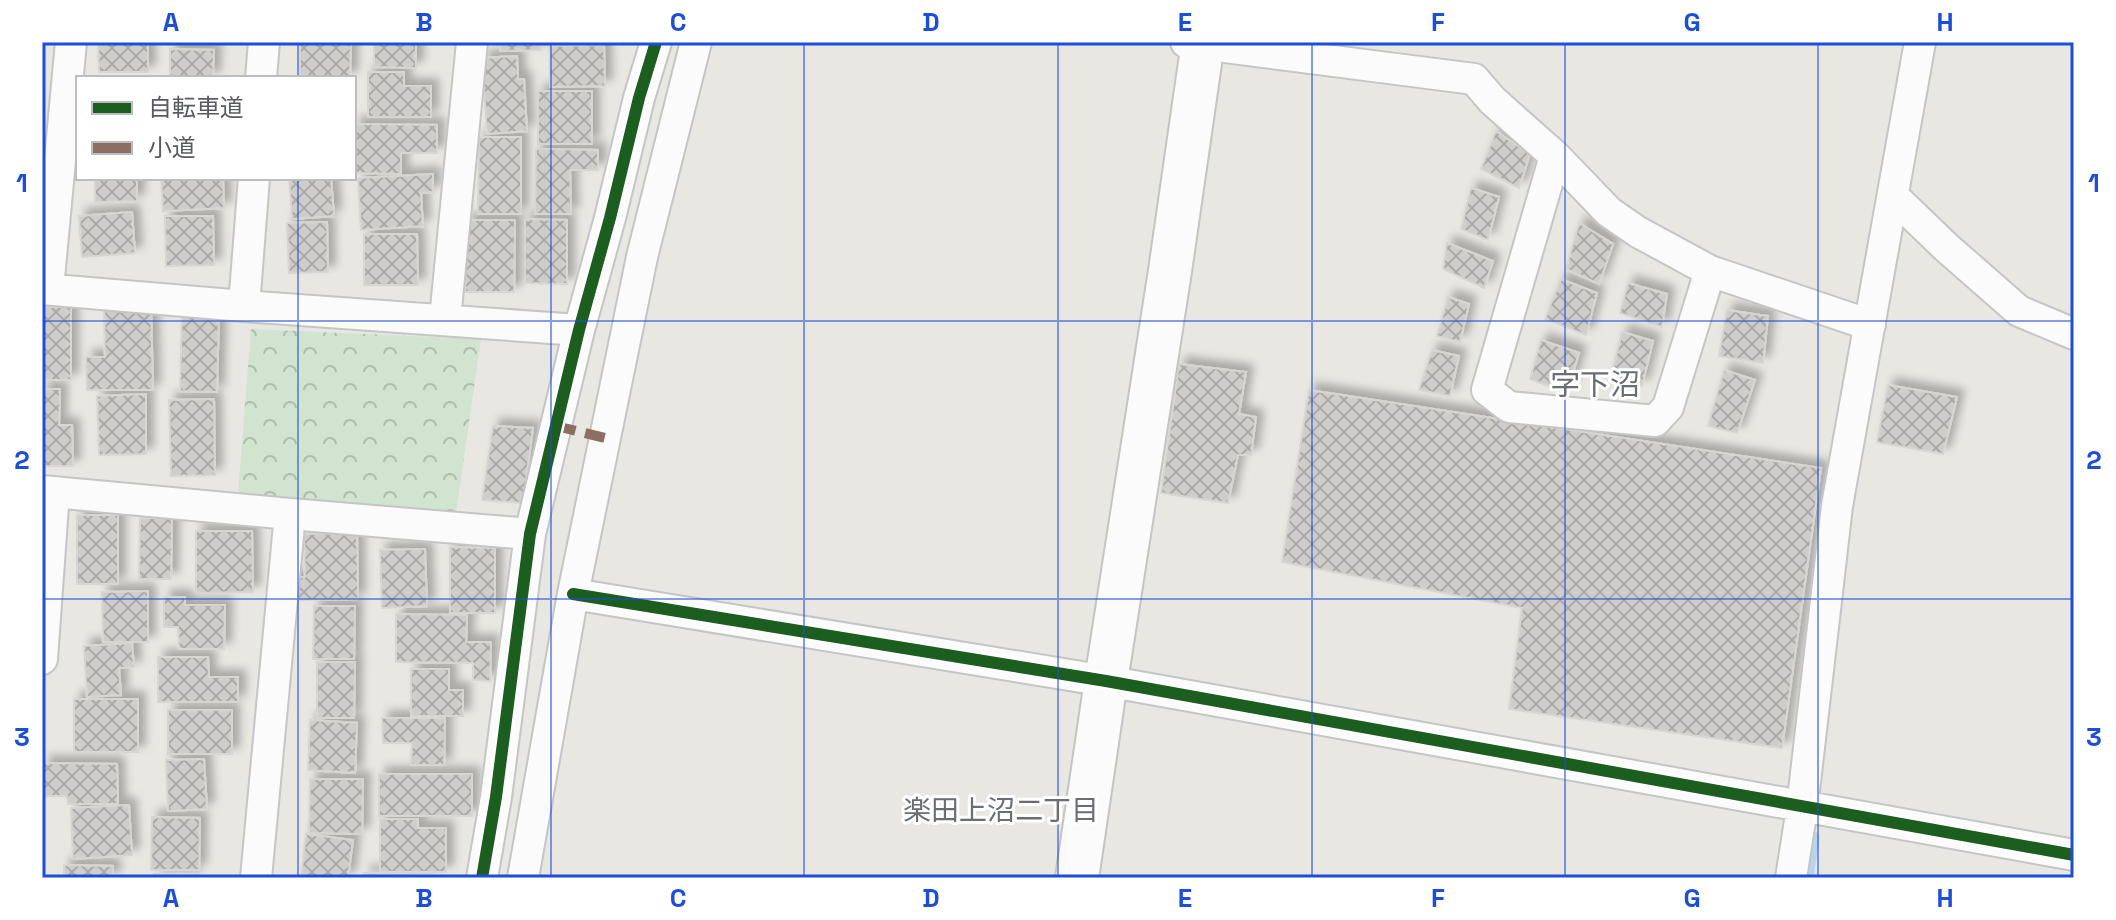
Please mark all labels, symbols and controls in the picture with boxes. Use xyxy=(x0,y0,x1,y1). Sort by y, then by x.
text: A xyxy=(163,5,180,39)
text: B xyxy=(415,5,433,39)
text: C xyxy=(670,5,686,39)
text: D xyxy=(922,5,940,39)
text: E xyxy=(1178,5,1192,39)
text: F xyxy=(1431,5,1445,39)
text: G xyxy=(1683,5,1701,39)
text: H xyxy=(1936,5,1954,39)
legend xyxy=(76,76,356,180)
text: 自転車道 xyxy=(148,92,244,123)
text: 小道 xyxy=(148,132,196,163)
text: 1 xyxy=(16,166,28,200)
text: 1 xyxy=(2088,166,2100,200)
district label: 字下沼 xyxy=(1550,365,1640,404)
text: 2 xyxy=(14,443,30,477)
text: 2 xyxy=(2086,443,2102,477)
text: 3 xyxy=(14,720,30,754)
text: 3 xyxy=(2086,720,2102,754)
district label: 楽田上沼二丁目 xyxy=(903,792,1099,828)
text: A xyxy=(163,881,180,915)
text: B xyxy=(415,881,433,915)
text: C xyxy=(670,881,686,915)
text: D xyxy=(922,881,940,915)
text: E xyxy=(1178,881,1192,915)
text: F xyxy=(1431,881,1445,915)
text: G xyxy=(1683,881,1701,915)
text: H xyxy=(1936,881,1954,915)

